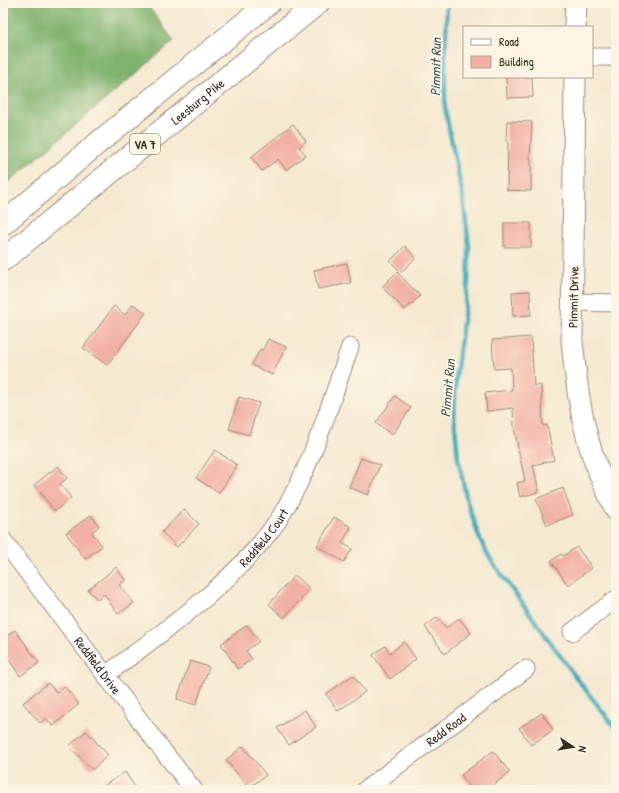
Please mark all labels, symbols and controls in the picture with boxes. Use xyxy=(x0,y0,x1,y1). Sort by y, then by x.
legend xyxy=(463,26,593,78)
text: Road xyxy=(499,33,519,50)
water label: Pimmit Run xyxy=(425,36,445,96)
text: Building xyxy=(499,53,534,70)
street label: Leesburg Pike xyxy=(167,74,228,129)
road number: VA 7 xyxy=(130,134,160,154)
street label: Pimmit Drive xyxy=(563,266,583,328)
water label: Pimmit Run xyxy=(435,356,459,418)
street label: Reddfield Court xyxy=(235,505,293,571)
street label: Reddfield Drive xyxy=(70,633,125,698)
street label: Redd Road xyxy=(422,708,469,750)
north arrow xyxy=(553,727,593,767)
text: N xyxy=(575,745,590,754)

